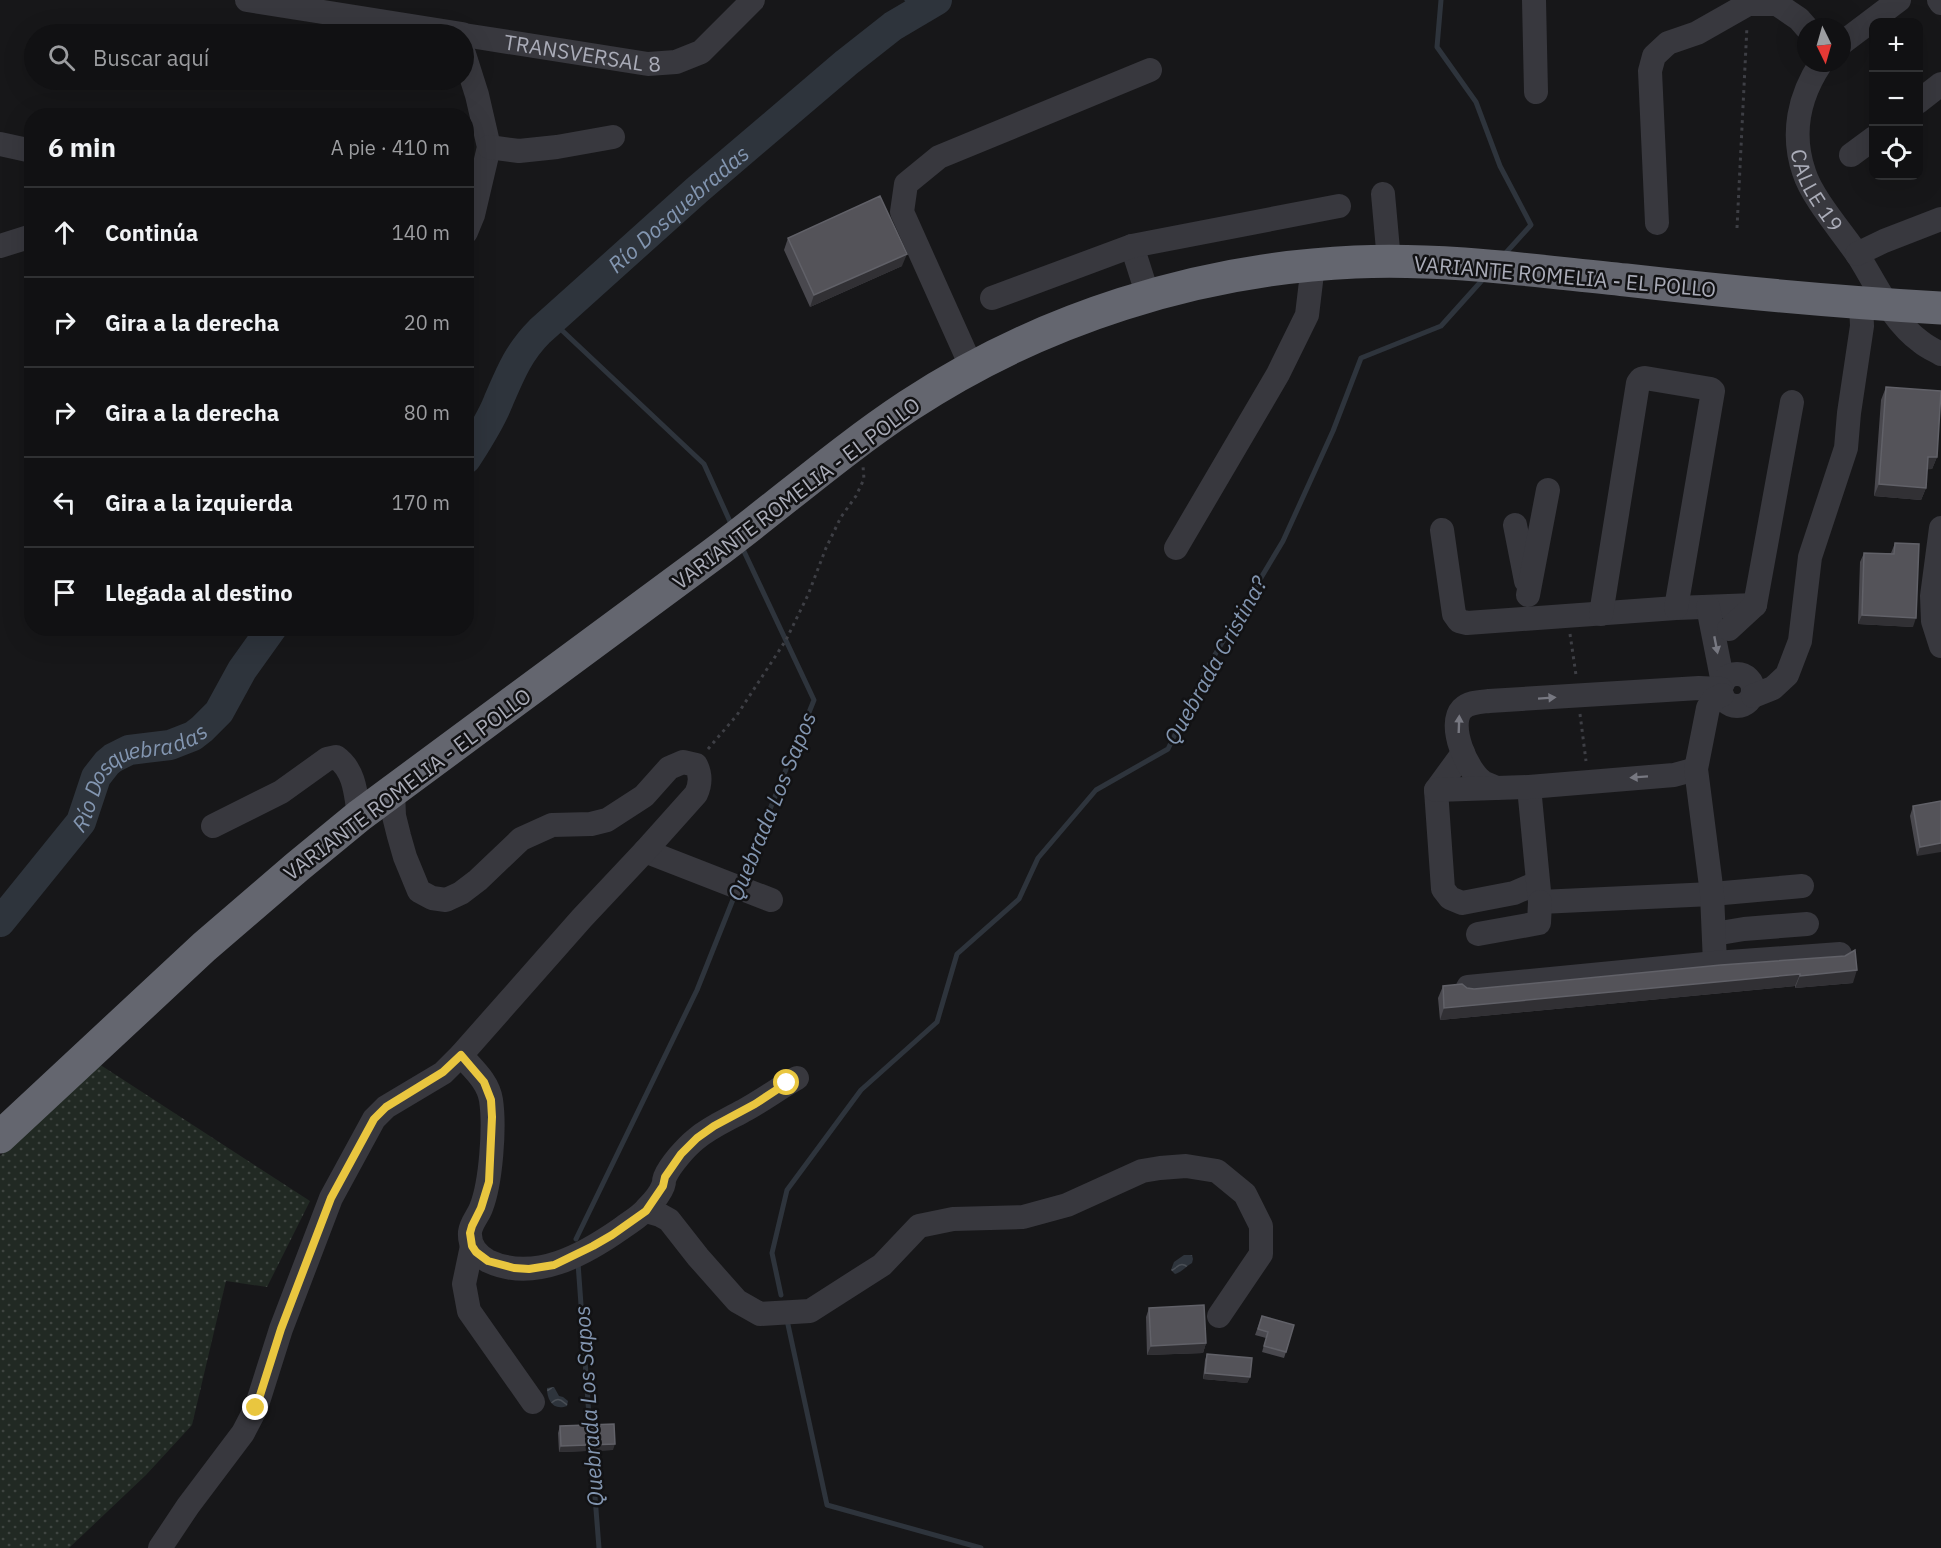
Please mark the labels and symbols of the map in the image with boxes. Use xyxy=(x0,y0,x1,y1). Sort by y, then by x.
north arrow xyxy=(1797,18,1851,72)
street label: TRANSVERSAL 8 xyxy=(502,28,662,78)
water label: Río Dosquebradas xyxy=(601,138,754,278)
street label: CALLE 19 xyxy=(1785,147,1850,237)
street label: VARIANTE ROMELIA - EL POLLO xyxy=(1413,249,1717,303)
street label: VARIANTE ROMELIA - EL POLLO xyxy=(666,391,926,595)
water label: Quebrada Cristina? xyxy=(1157,570,1274,749)
one-way arrow xyxy=(1712,636,1721,655)
street label: VARIANTE ROMELIA - EL POLLO xyxy=(277,682,537,886)
one-way arrow xyxy=(1538,693,1557,702)
water label: Quebrada Los Sapos xyxy=(720,707,822,905)
one-way arrow xyxy=(1454,714,1463,733)
water label: Río Dosquebradas xyxy=(65,716,213,838)
one-way arrow xyxy=(1629,773,1648,782)
route start xyxy=(773,1069,799,1095)
water label: Quebrada Los Sapos xyxy=(567,1305,609,1507)
route end xyxy=(242,1394,268,1420)

